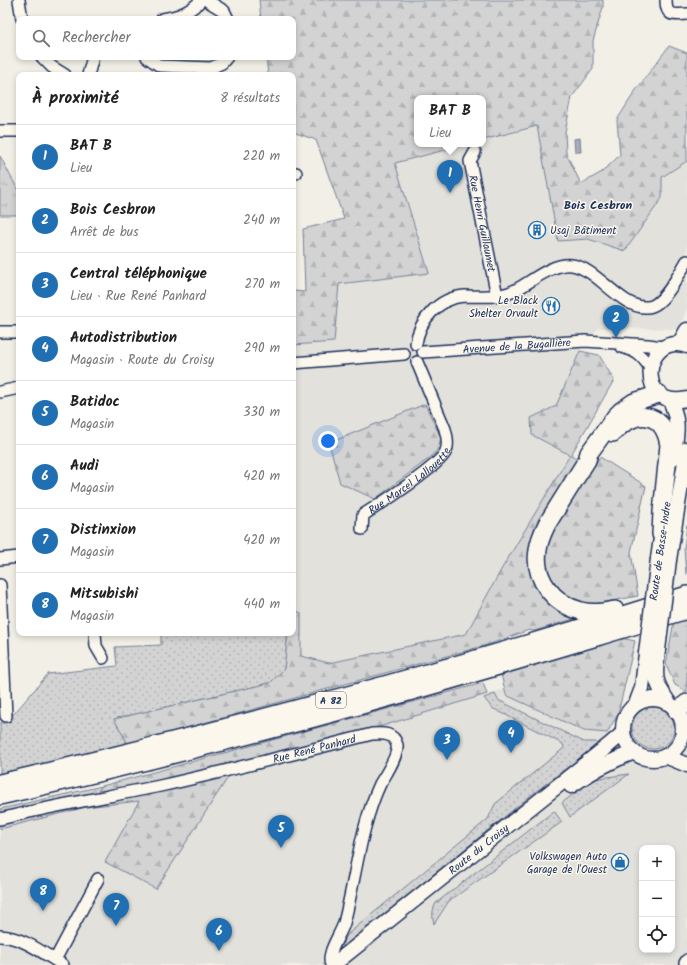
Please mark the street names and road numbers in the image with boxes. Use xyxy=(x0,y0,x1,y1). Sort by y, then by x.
street label: Rue Henri Guillaumet xyxy=(463,174,500,274)
street label: Avenue de la Bugallière xyxy=(462,334,571,359)
street label: Rue Marcel Lallouette xyxy=(365,445,456,519)
street label: Route de Basse-Indre xyxy=(645,500,677,602)
road number: A 82 xyxy=(316,692,346,708)
street label: Rue René Panhard xyxy=(271,730,358,769)
street label: Route du Croisy xyxy=(445,819,514,880)

